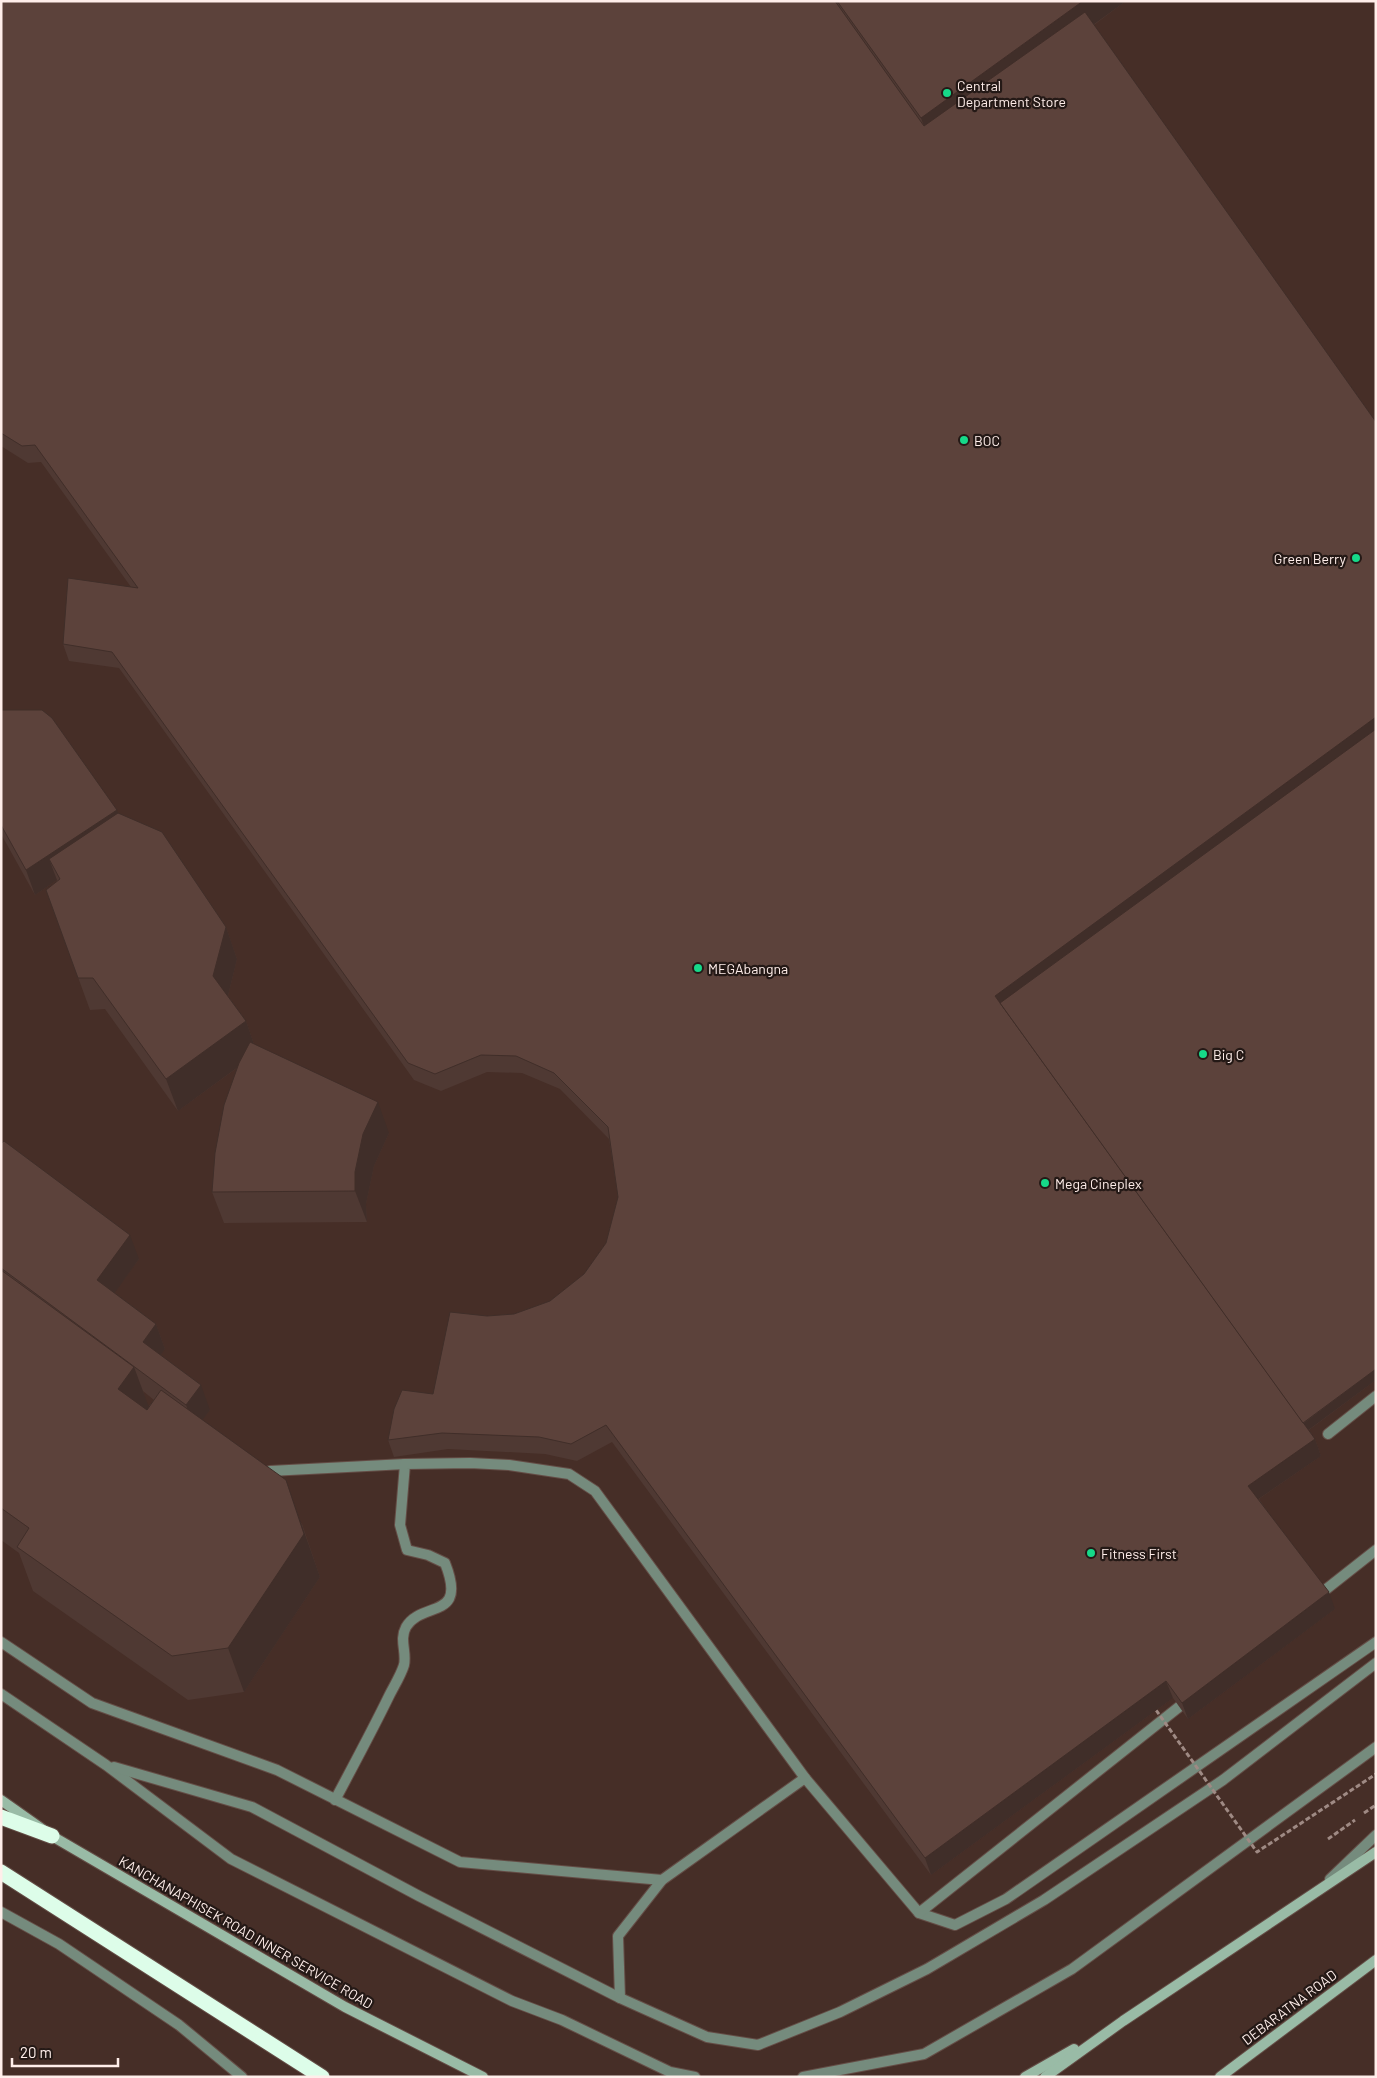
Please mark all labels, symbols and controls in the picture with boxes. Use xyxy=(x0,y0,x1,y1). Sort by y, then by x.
place label: Central Department Store xyxy=(957,77,1066,110)
marker: Central Department Store xyxy=(941,87,953,99)
place label: BOC xyxy=(974,432,1000,449)
marker: BOC xyxy=(958,434,970,446)
place label: Green Berry xyxy=(1274,550,1347,567)
marker: Green Berry xyxy=(1350,552,1362,564)
place label: MEGAbangna xyxy=(708,960,788,977)
marker: MEGAbangna xyxy=(692,962,704,974)
place label: Big C xyxy=(1213,1046,1244,1063)
marker: Big C xyxy=(1197,1048,1209,1060)
place label: Mega Cineplex xyxy=(1055,1175,1142,1192)
marker: Mega Cineplex xyxy=(1039,1177,1051,1189)
place label: Fitness First xyxy=(1101,1545,1177,1562)
marker: Fitness First xyxy=(1085,1547,1097,1559)
street label: KANCHANAPHISEK ROAD INNER SERVICE ROAD xyxy=(116,1852,376,2012)
street label: DEBARATNA ROAD xyxy=(1238,1966,1340,2048)
scale bar xyxy=(12,2036,119,2068)
text: 20 m xyxy=(20,2043,52,2061)

